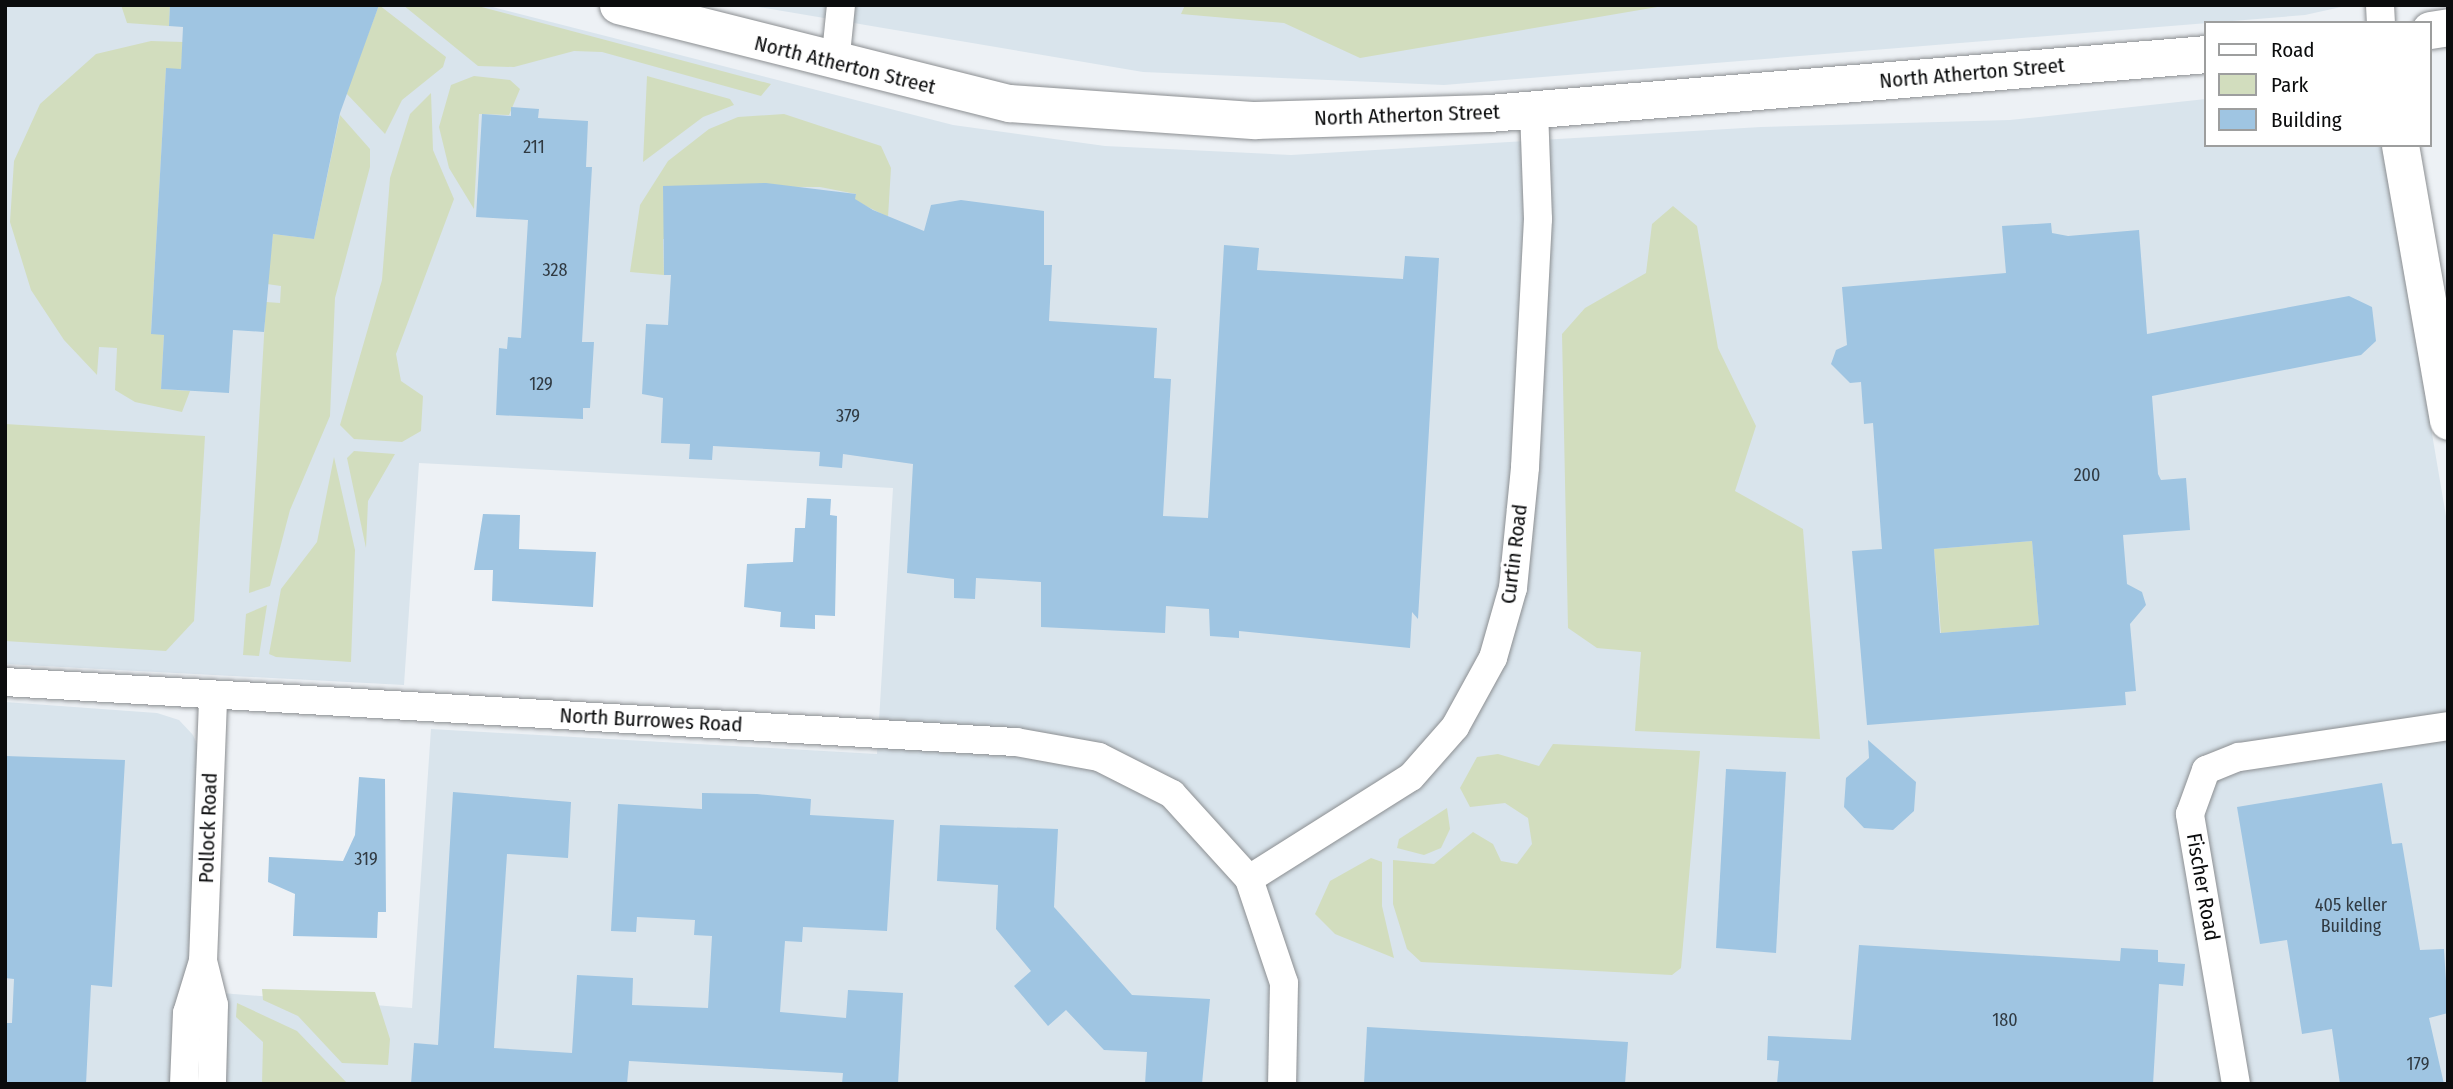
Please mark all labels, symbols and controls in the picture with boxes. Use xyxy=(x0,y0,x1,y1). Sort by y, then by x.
legend xyxy=(2204,21,2432,147)
street label: North Atherton Street xyxy=(752,30,938,100)
text: Road xyxy=(2271,37,2315,63)
street label: North Atherton Street xyxy=(1878,52,2066,94)
text: Park xyxy=(2271,72,2308,98)
street label: North Atherton Street xyxy=(1314,99,1500,131)
text: Building xyxy=(2271,107,2342,133)
house number: 211 xyxy=(523,136,545,158)
house number: 328 xyxy=(543,259,567,281)
house number: 129 xyxy=(529,373,553,395)
house number: 379 xyxy=(836,405,860,427)
house number: 200 xyxy=(2074,464,2100,486)
street label: Curtin Road xyxy=(1495,503,1533,605)
street label: North Burrowes Road xyxy=(559,703,743,737)
street label: Pollock Road xyxy=(193,772,223,884)
street label: Fischer Road xyxy=(2181,831,2225,943)
house number: 319 xyxy=(354,848,378,870)
house number: 405 keller Building xyxy=(2315,895,2387,937)
house number: 180 xyxy=(1992,1009,2018,1031)
house number: 179 xyxy=(2407,1053,2429,1075)

